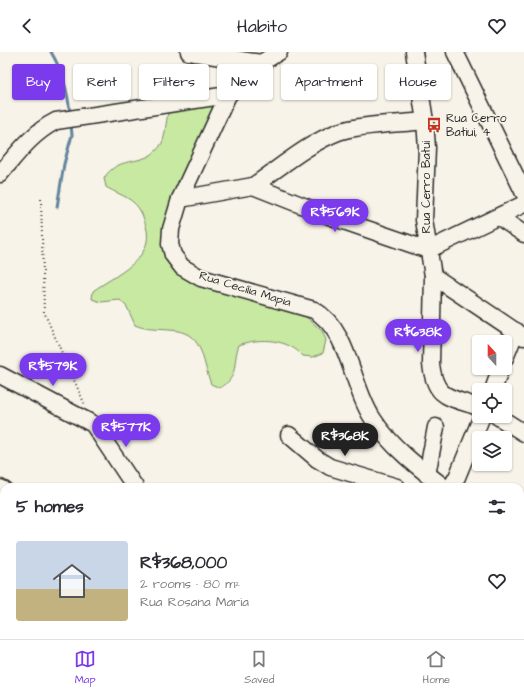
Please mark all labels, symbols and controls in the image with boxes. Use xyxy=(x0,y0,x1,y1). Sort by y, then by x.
text: Habito xyxy=(237,14,287,39)
icon: back xyxy=(16,15,38,37)
icon: heart xyxy=(486,15,508,37)
chip: Buy xyxy=(12,64,65,100)
chip: Rent xyxy=(73,64,131,100)
chip: Filters xyxy=(139,64,209,100)
chip: New xyxy=(217,64,273,100)
chip: Apartment xyxy=(281,64,377,100)
chip: House xyxy=(385,64,451,100)
place label: Rua Cerro Batiui, 4 xyxy=(446,110,507,141)
bus stop icon: Rua Cerro Batiui, 4 xyxy=(425,116,443,134)
street label: Rua Cerro Batui xyxy=(418,140,435,233)
pin: R$569K xyxy=(302,199,368,233)
text: R$569K xyxy=(310,203,360,221)
street label: Rua Cecília Mapia xyxy=(197,267,293,311)
pin: R$638K xyxy=(385,319,451,353)
text: R$638K xyxy=(394,323,442,341)
north arrow xyxy=(472,335,512,375)
map controls xyxy=(472,335,512,471)
pin: R$579K xyxy=(20,353,86,387)
text: R$579K xyxy=(29,357,77,375)
button: locate xyxy=(472,383,512,423)
pin: R$577K xyxy=(93,414,159,448)
text: R$577K xyxy=(101,418,151,436)
pin: R$368K xyxy=(312,423,378,457)
text: R$368K xyxy=(321,427,369,445)
button: layers xyxy=(472,431,512,471)
text: 5 homes xyxy=(16,495,84,519)
icon: filters xyxy=(486,496,508,518)
text: R$368,000 xyxy=(140,551,227,575)
icon: home xyxy=(48,557,96,605)
icon: heart xyxy=(486,570,508,592)
text: 2 rooms · 80 m² xyxy=(140,575,240,593)
text: Rua Rosana Maria xyxy=(140,593,249,611)
tab: Map xyxy=(74,648,96,687)
tab: Saved xyxy=(244,648,274,687)
tab: Home xyxy=(423,648,450,687)

